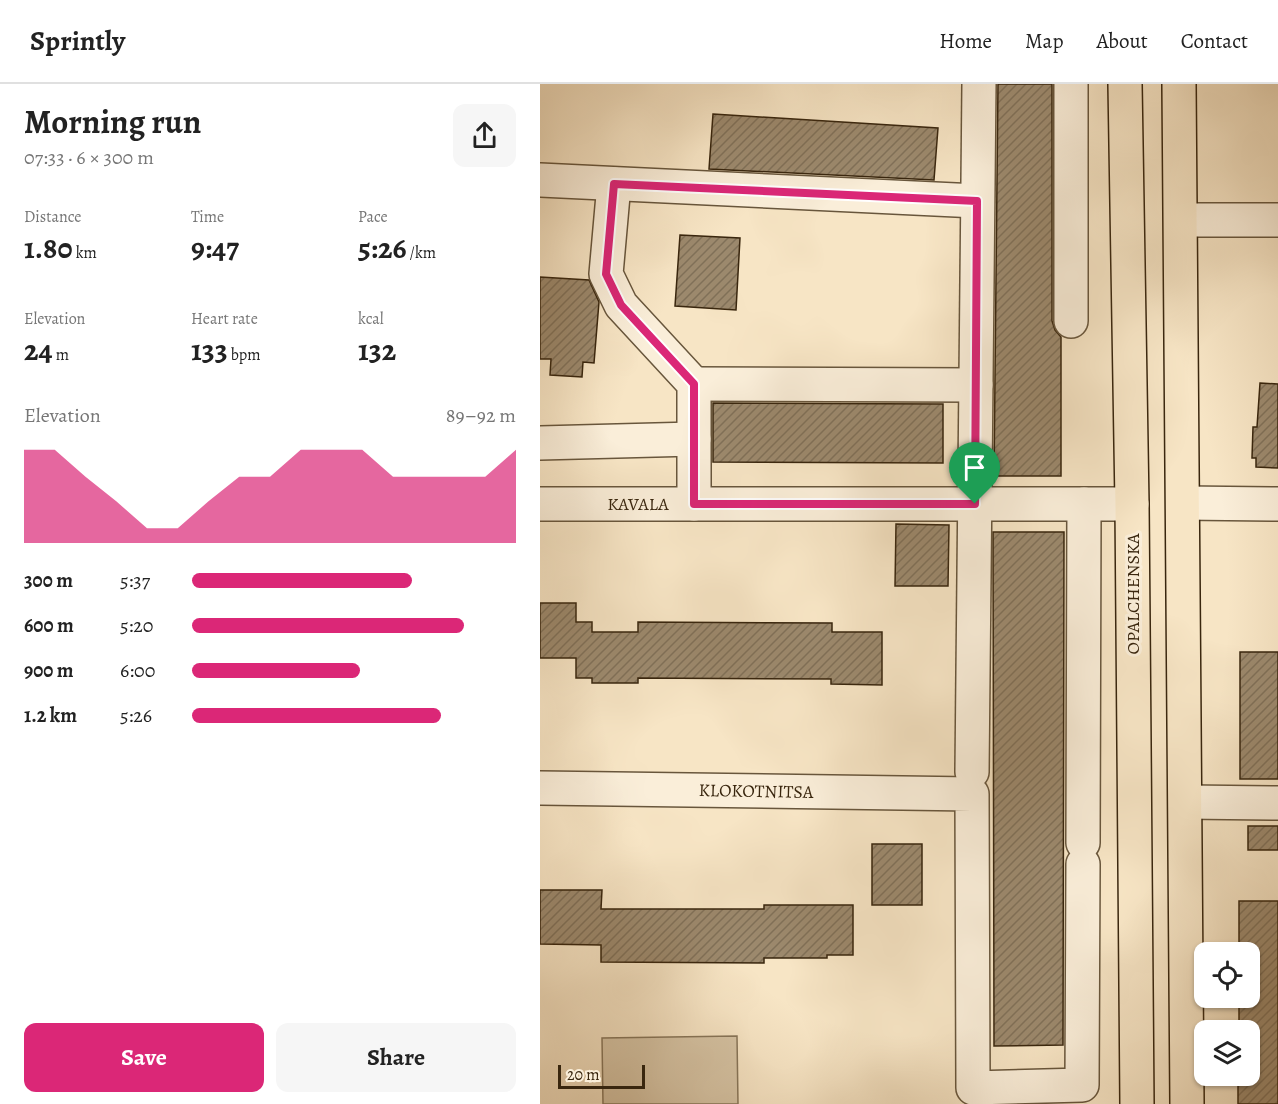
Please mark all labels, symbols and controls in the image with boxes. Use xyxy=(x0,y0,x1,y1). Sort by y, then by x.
text: Sprintly xyxy=(30,22,125,60)
text: Home xyxy=(939,27,992,55)
text: Map xyxy=(1025,27,1063,55)
text: About xyxy=(1096,27,1148,55)
text: Contact xyxy=(1181,27,1248,55)
text: Morning run xyxy=(24,99,201,144)
button: share xyxy=(453,104,516,167)
text: 07:33 · 6 × 300 m xyxy=(24,144,154,171)
text: Distance xyxy=(24,206,81,228)
text: Time xyxy=(191,206,224,228)
text: Pace xyxy=(358,206,388,228)
text: 1.80 xyxy=(24,228,72,268)
text: 9:47 xyxy=(191,228,239,268)
text: 5:26 xyxy=(358,228,406,268)
text: km xyxy=(72,242,97,264)
text: /km xyxy=(406,242,436,264)
text: Elevation xyxy=(24,308,85,330)
text: Heart rate xyxy=(191,308,258,330)
text: kcal xyxy=(358,308,384,330)
text: 24 xyxy=(24,330,53,370)
text: 133 xyxy=(191,330,228,370)
text: 132 xyxy=(358,330,396,370)
text: m xyxy=(53,344,69,366)
text: bpm xyxy=(228,344,261,366)
text: Elevation xyxy=(24,402,101,429)
text: 89–92 m xyxy=(446,402,516,429)
pin xyxy=(949,442,1000,504)
icon: arrive xyxy=(958,451,991,484)
street label: KAVALA xyxy=(607,492,669,516)
street label: OPALCHENSKA xyxy=(1121,533,1145,655)
text: 300 m xyxy=(24,567,73,594)
text: 5:37 xyxy=(120,567,150,594)
text: 600 m xyxy=(24,612,74,639)
text: 5:20 xyxy=(120,612,154,639)
text: 900 m xyxy=(24,657,74,684)
text: 6:00 xyxy=(120,657,155,684)
text: 1.2 km xyxy=(24,702,77,729)
text: 5:26 xyxy=(120,702,152,729)
street label: KLOKOTNITSA xyxy=(698,778,814,804)
map controls xyxy=(1194,942,1260,1086)
button: locate xyxy=(1194,942,1260,1008)
button: layers xyxy=(1194,1020,1260,1086)
button: Save xyxy=(24,1023,264,1092)
button: Share xyxy=(276,1023,516,1092)
scale bar xyxy=(558,1062,645,1090)
text: 20 m xyxy=(567,1064,600,1086)

